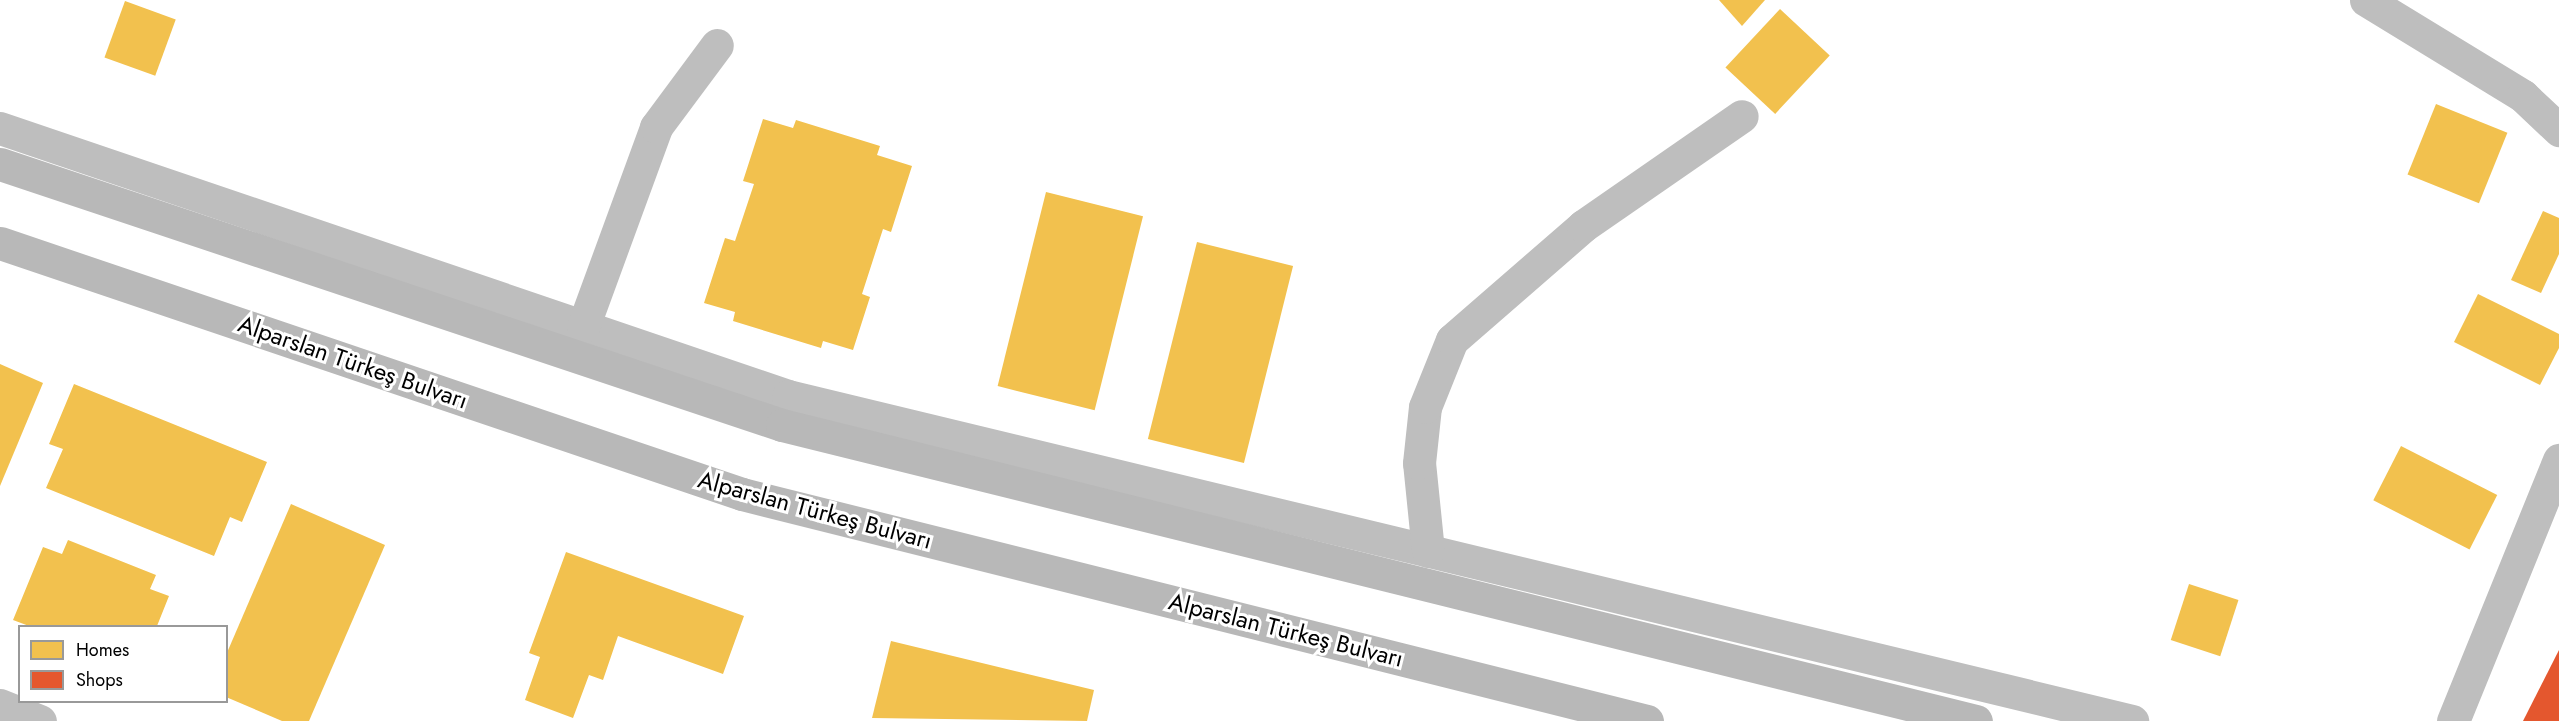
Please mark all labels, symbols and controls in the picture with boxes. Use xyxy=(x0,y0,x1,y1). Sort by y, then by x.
street label: Alparslan Türkeş Bulvarı xyxy=(234,309,472,415)
street label: Alparslan Türkeş Bulvarı xyxy=(695,465,935,555)
street label: Alparslan Türkeş Bulvarı xyxy=(1166,587,1406,673)
legend xyxy=(18,625,228,703)
text: Homes xyxy=(76,637,129,663)
text: Shops xyxy=(76,667,123,693)

